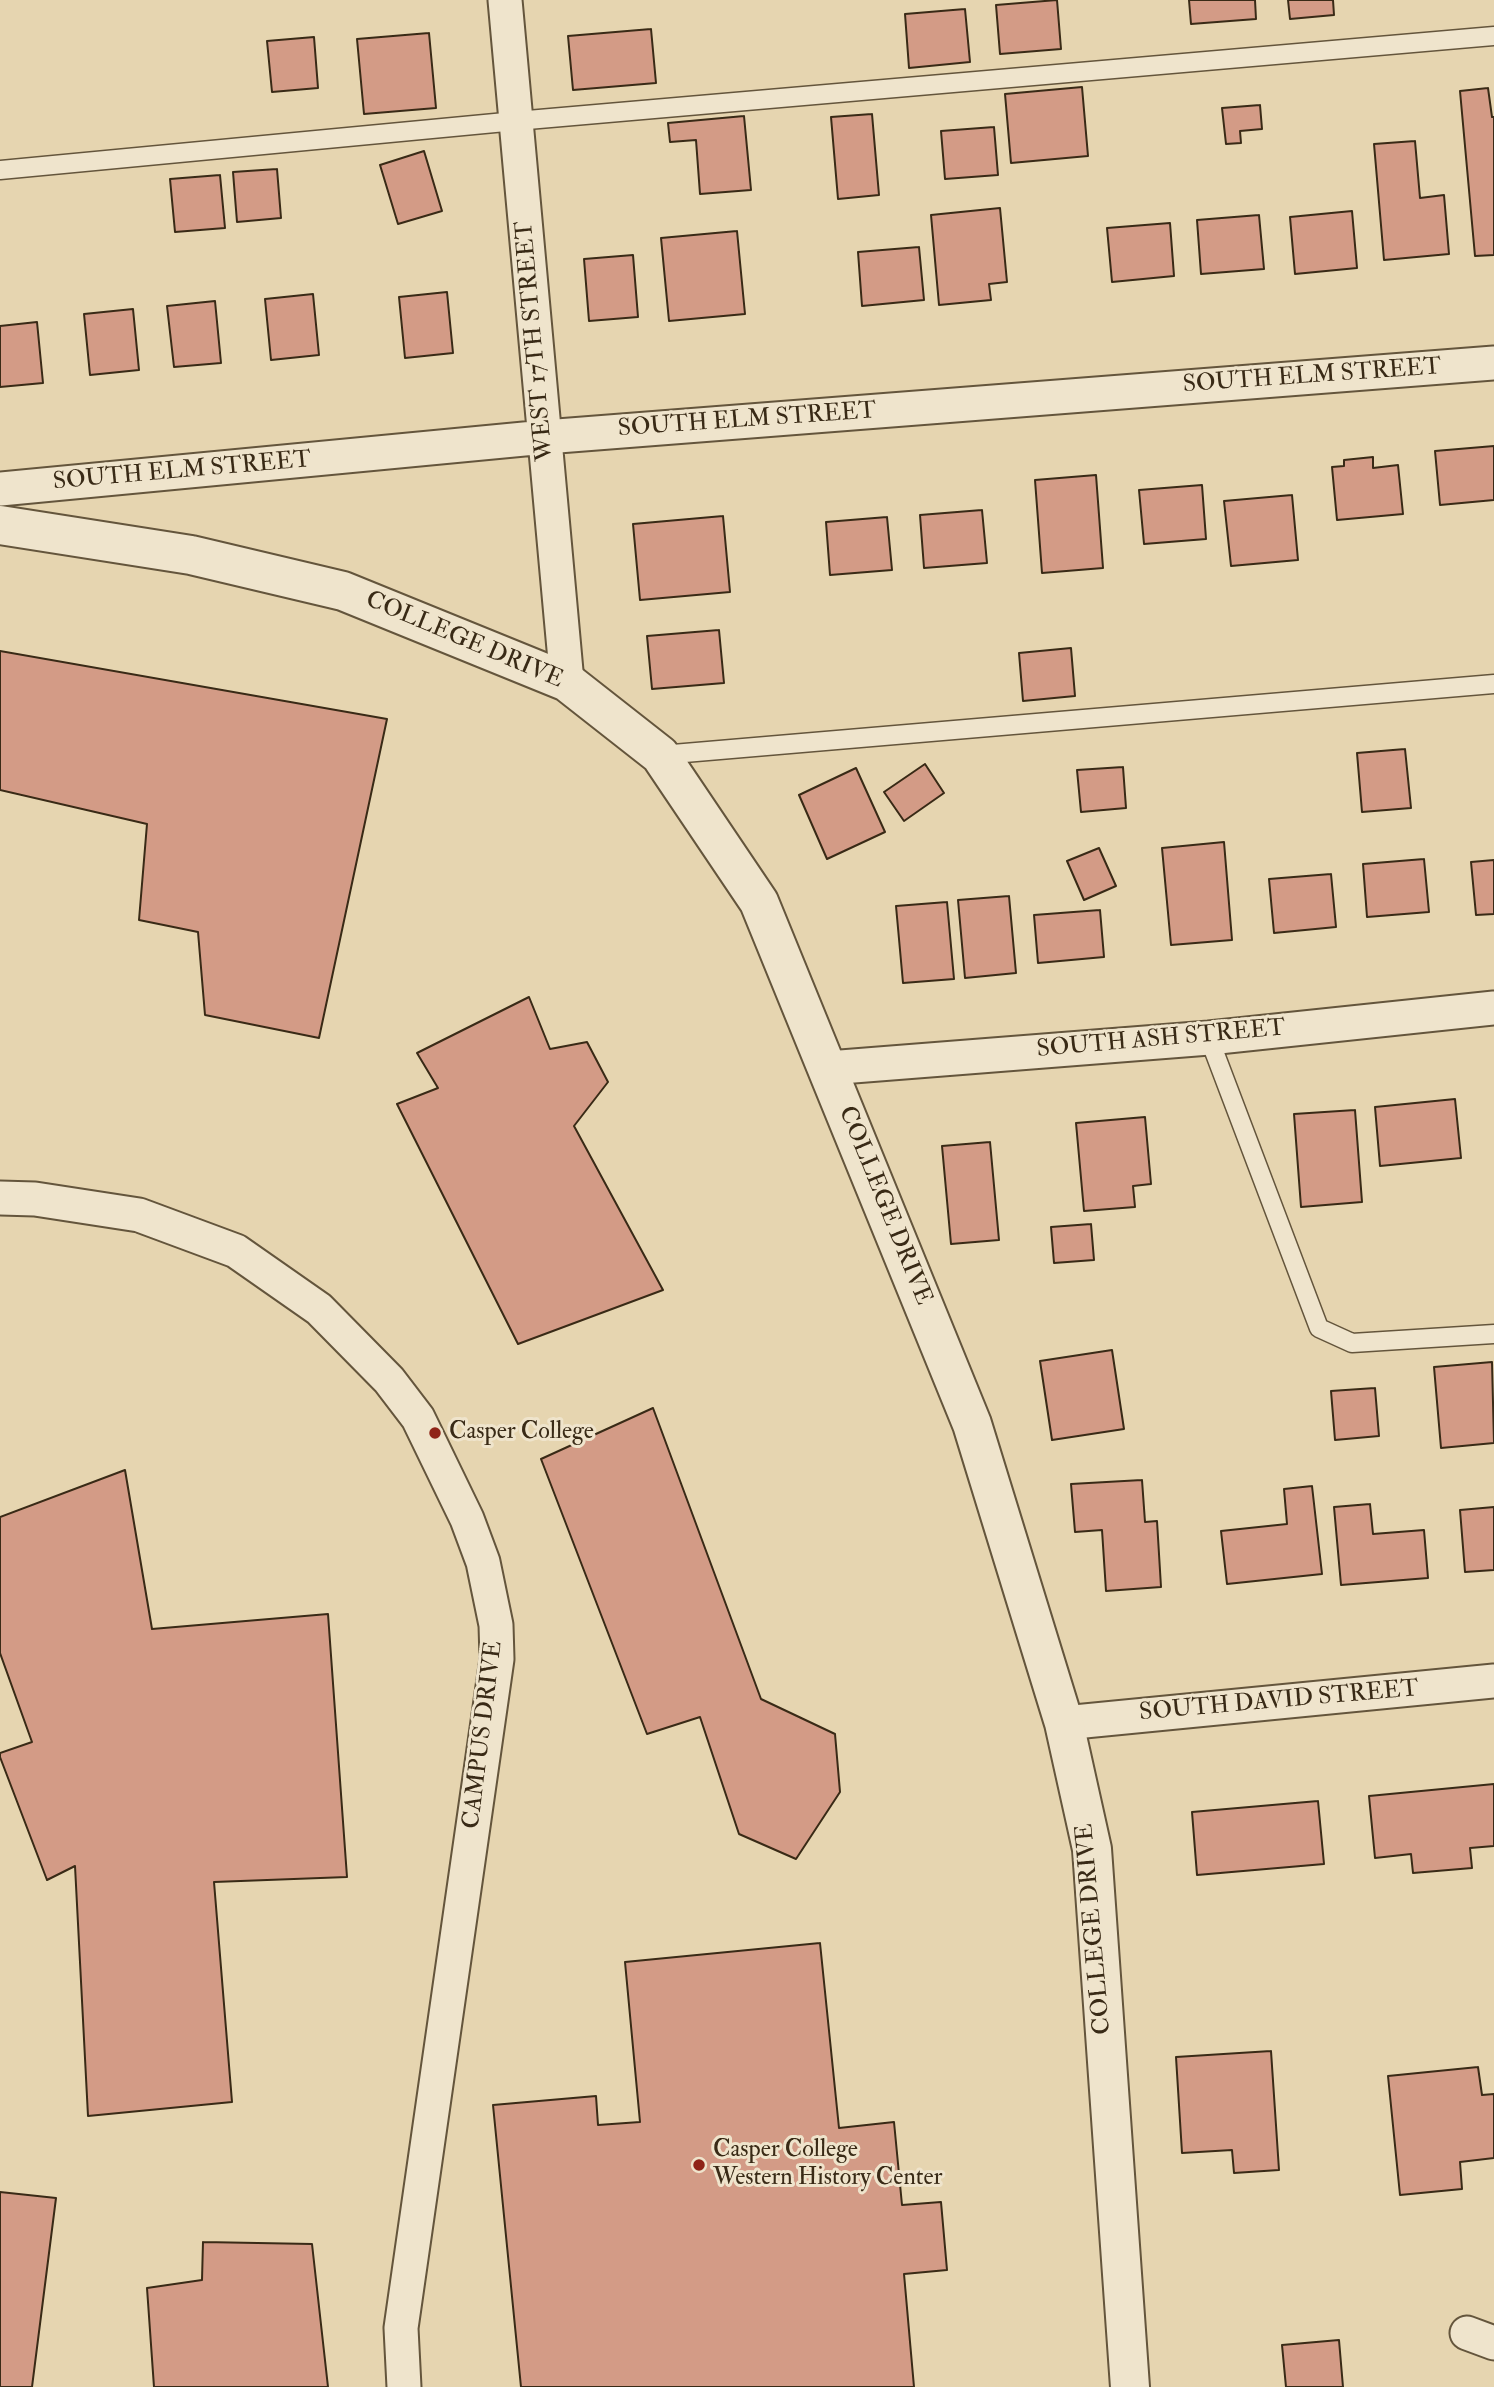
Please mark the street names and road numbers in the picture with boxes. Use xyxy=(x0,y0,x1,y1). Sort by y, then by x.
street label: WEST 17TH STREET xyxy=(511,220,561,462)
street label: SOUTH ELM STREET xyxy=(1182,354,1442,400)
street label: SOUTH ELM STREET xyxy=(617,398,877,444)
street label: SOUTH ELM STREET xyxy=(52,446,312,498)
street label: COLLEGE DRIVE xyxy=(361,586,567,696)
street label: SOUTH ASH STREET xyxy=(1036,1015,1286,1065)
street label: COLLEGE DRIVE xyxy=(831,1102,937,1310)
street label: CAMPUS DRIVE xyxy=(458,1639,510,1831)
street label: SOUTH DAVID STREET xyxy=(1138,1675,1420,1729)
street label: COLLEGE DRIVE xyxy=(1071,1822,1119,2036)

